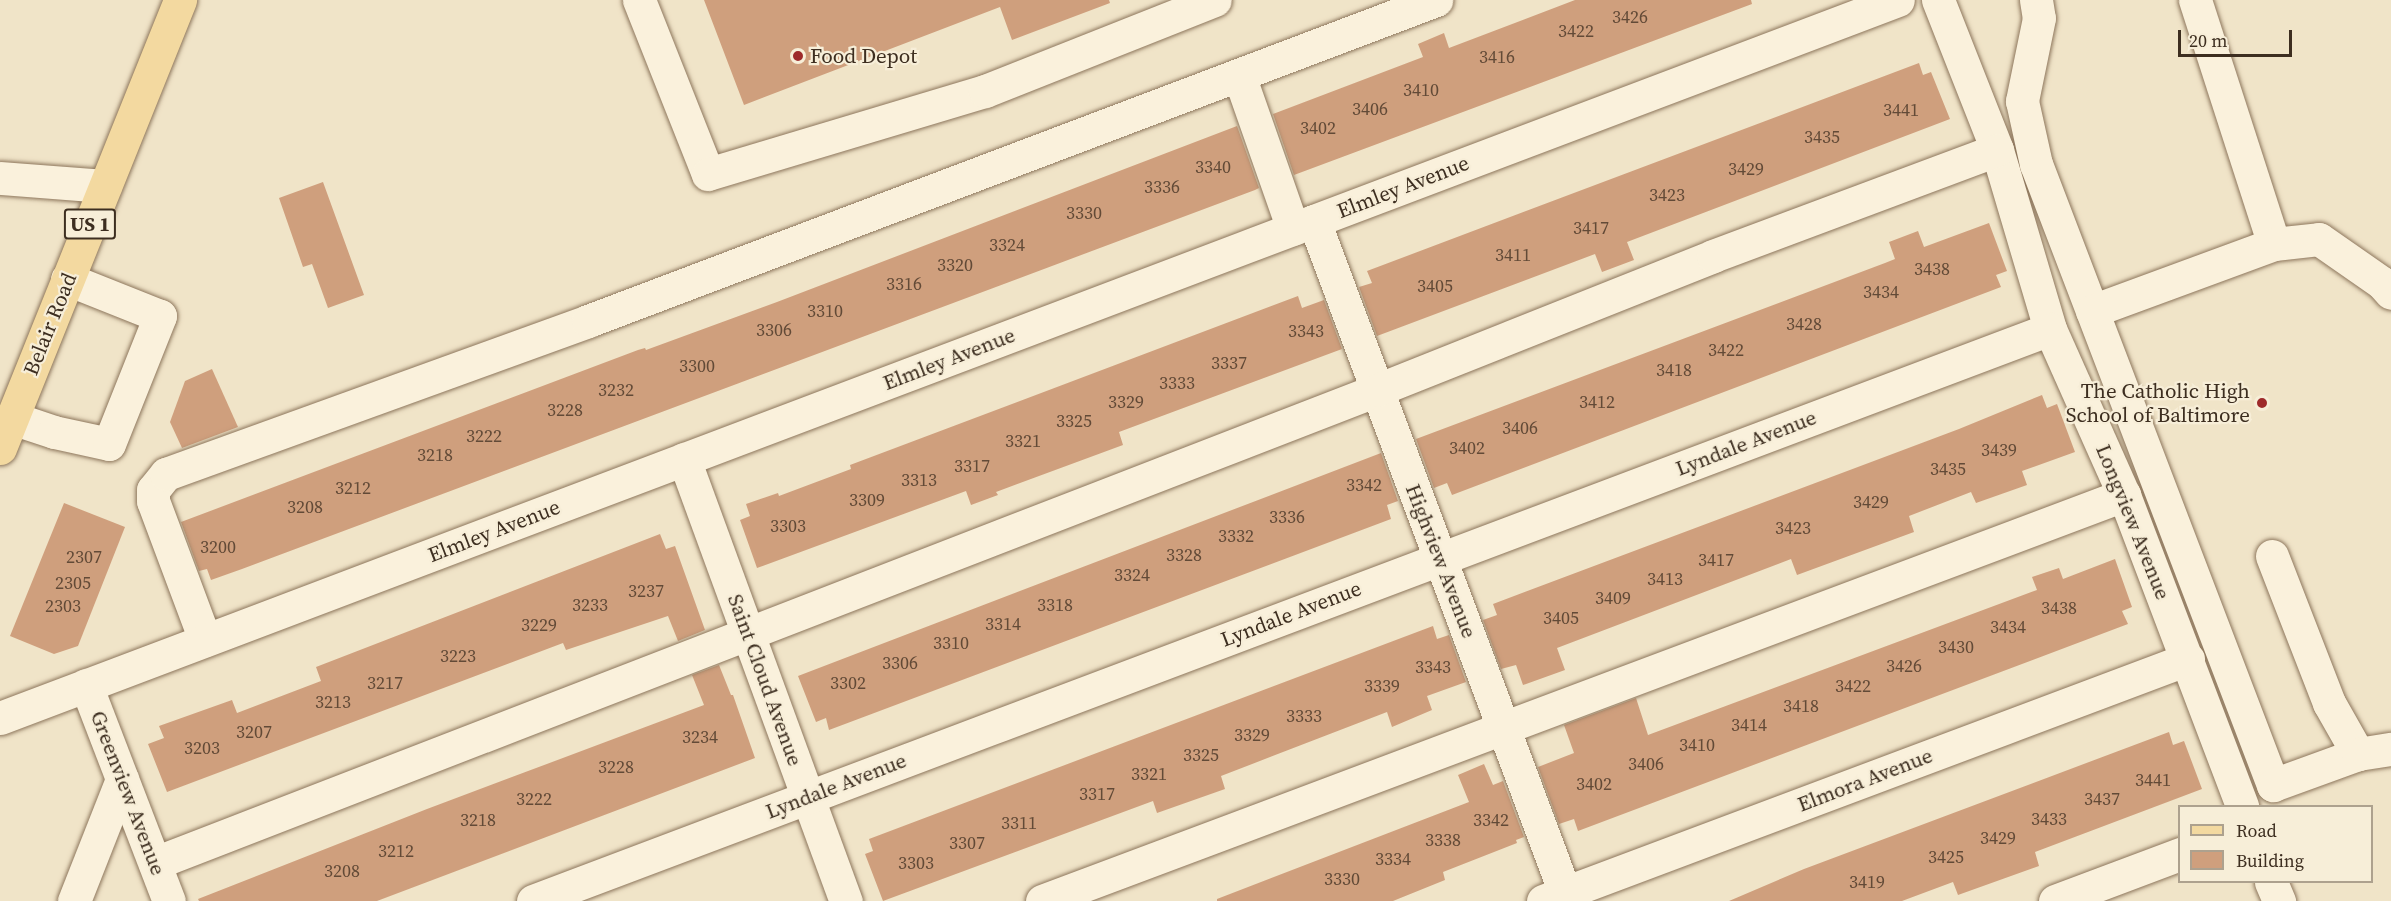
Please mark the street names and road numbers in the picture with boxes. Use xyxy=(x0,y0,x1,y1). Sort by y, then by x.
street label: Elmley Avenue xyxy=(1334,150,1472,224)
road number: US 1 xyxy=(63,207,117,241)
street label: Belair Road xyxy=(18,269,82,379)
street label: Elmley Avenue xyxy=(880,322,1018,396)
street label: Lyndale Avenue xyxy=(1672,405,1820,481)
street label: Longview Avenue xyxy=(2090,441,2176,603)
street label: Highview Avenue xyxy=(1400,481,1482,641)
street label: Elmley Avenue xyxy=(425,494,563,568)
street label: Lyndale Avenue xyxy=(1217,576,1365,652)
street label: Saint Cloud Avenue xyxy=(722,591,808,769)
street label: Greenview Avenue xyxy=(85,707,171,879)
street label: Elmora Avenue xyxy=(1794,743,1936,817)
street label: Lyndale Avenue xyxy=(762,748,910,824)

